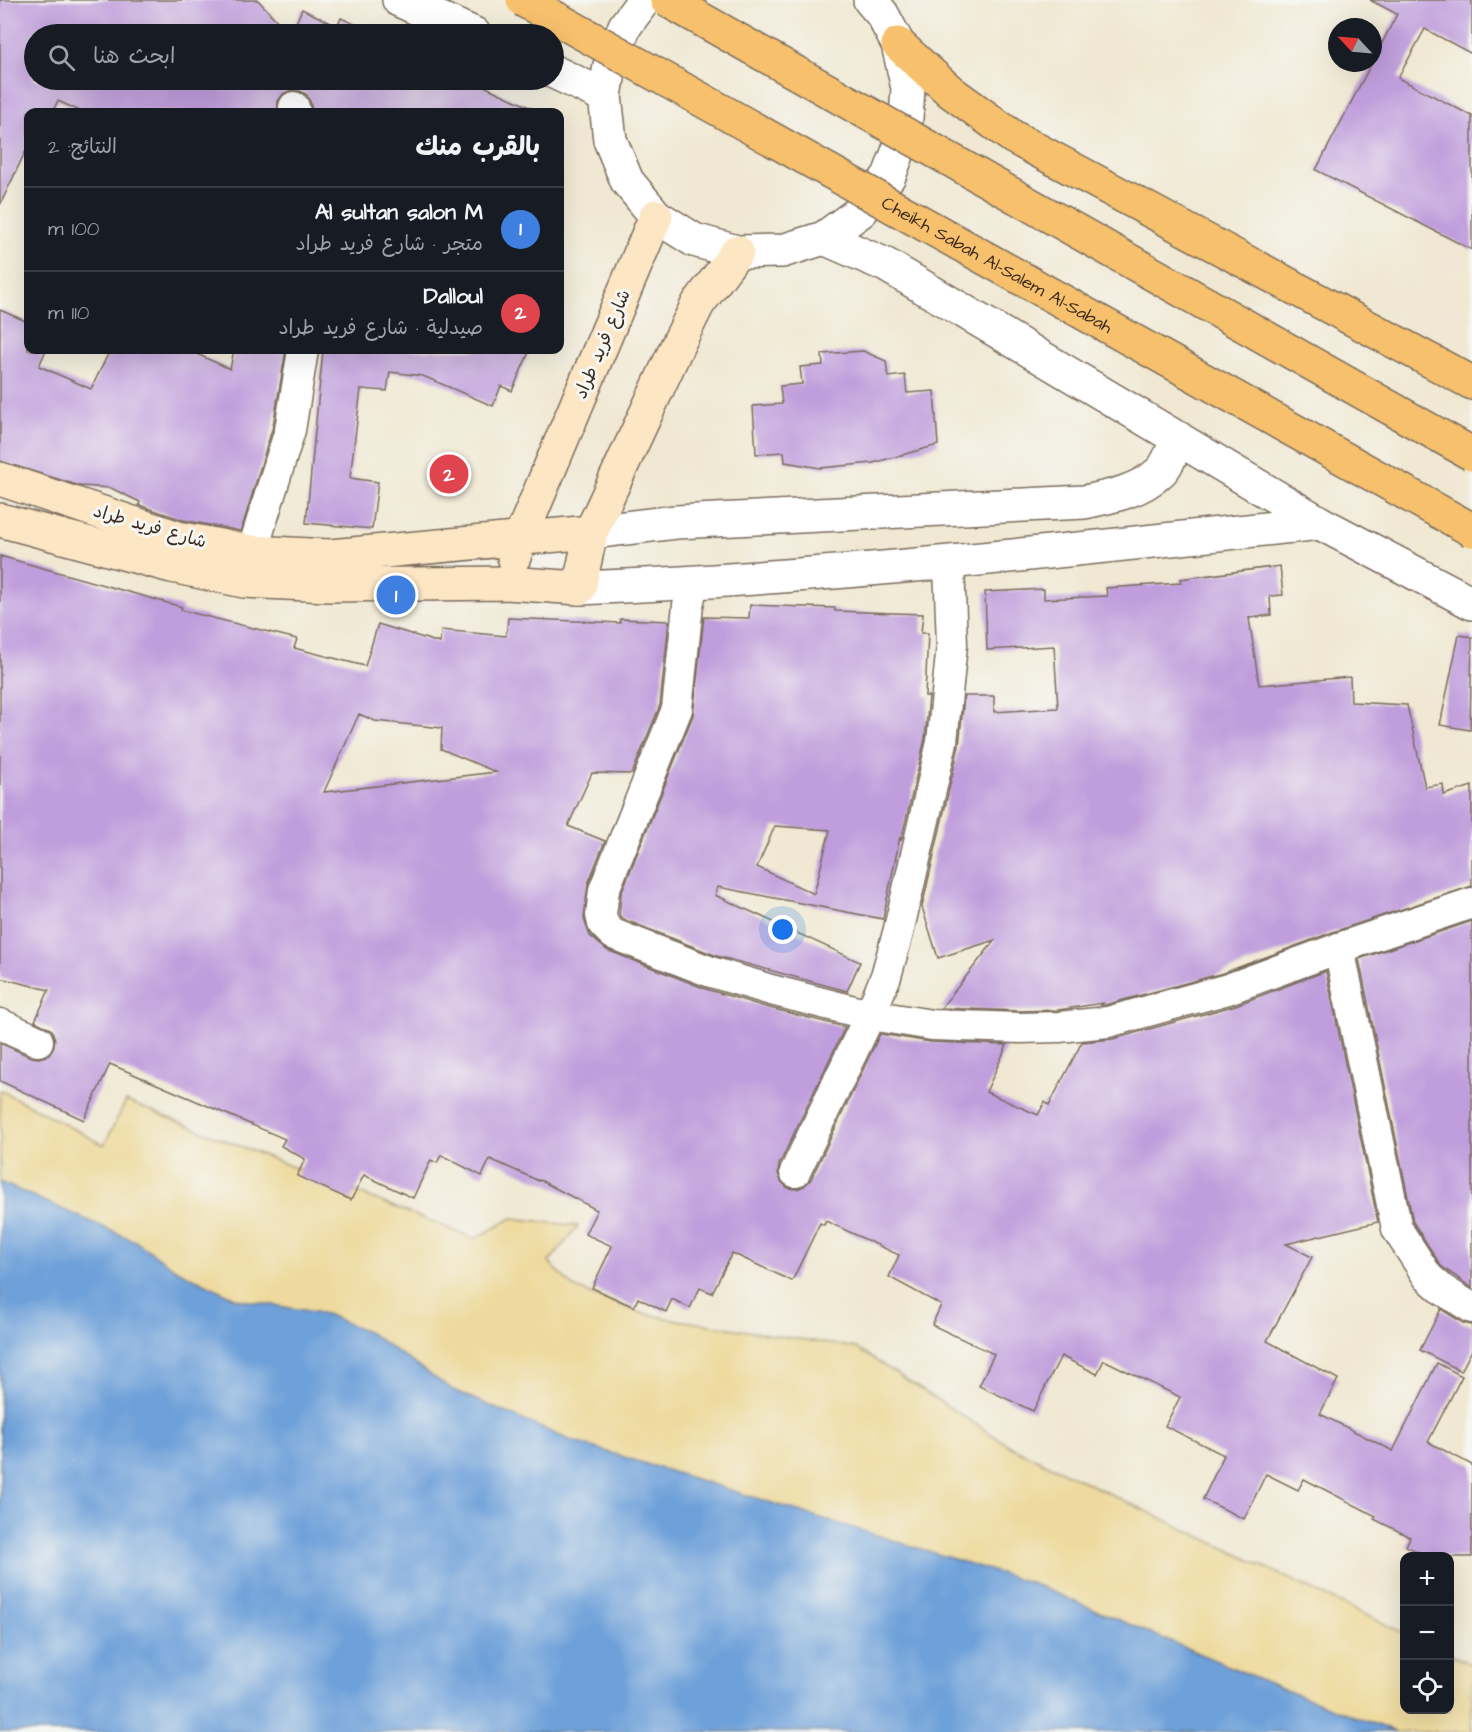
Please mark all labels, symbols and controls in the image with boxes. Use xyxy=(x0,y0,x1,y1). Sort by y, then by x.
north arrow xyxy=(1328,18,1382,72)
search box xyxy=(24,24,564,90)
icon: search xyxy=(45,41,78,74)
text: ابحث هنا xyxy=(93,41,175,72)
text: بالقرب منك xyxy=(416,129,540,165)
text: النتائج: 2 xyxy=(48,133,117,161)
street label: Cheikh Sabah Al-Salem Al-Sabah xyxy=(877,191,1117,340)
text: Al sultan salon M xyxy=(315,197,483,228)
text: 100 m xyxy=(48,215,99,243)
text: 1 xyxy=(519,215,522,243)
text: متجر · شارع فريد طراد xyxy=(295,230,483,258)
text: Dalloul xyxy=(424,281,483,312)
street label: شارع فريد طراد xyxy=(568,286,637,403)
text: 110 m xyxy=(48,299,89,327)
text: 2 xyxy=(515,299,526,327)
text: صيدلية · شارع فريد طراد xyxy=(278,314,483,342)
pin: 2 xyxy=(430,452,468,496)
street label: شارع فريد طراد xyxy=(90,498,209,555)
pin: 1 xyxy=(376,572,416,618)
your location xyxy=(768,915,797,944)
map controls xyxy=(1400,1552,1454,1714)
button: + xyxy=(1400,1552,1454,1606)
button: − xyxy=(1400,1606,1454,1660)
button: locate xyxy=(1400,1660,1454,1714)

